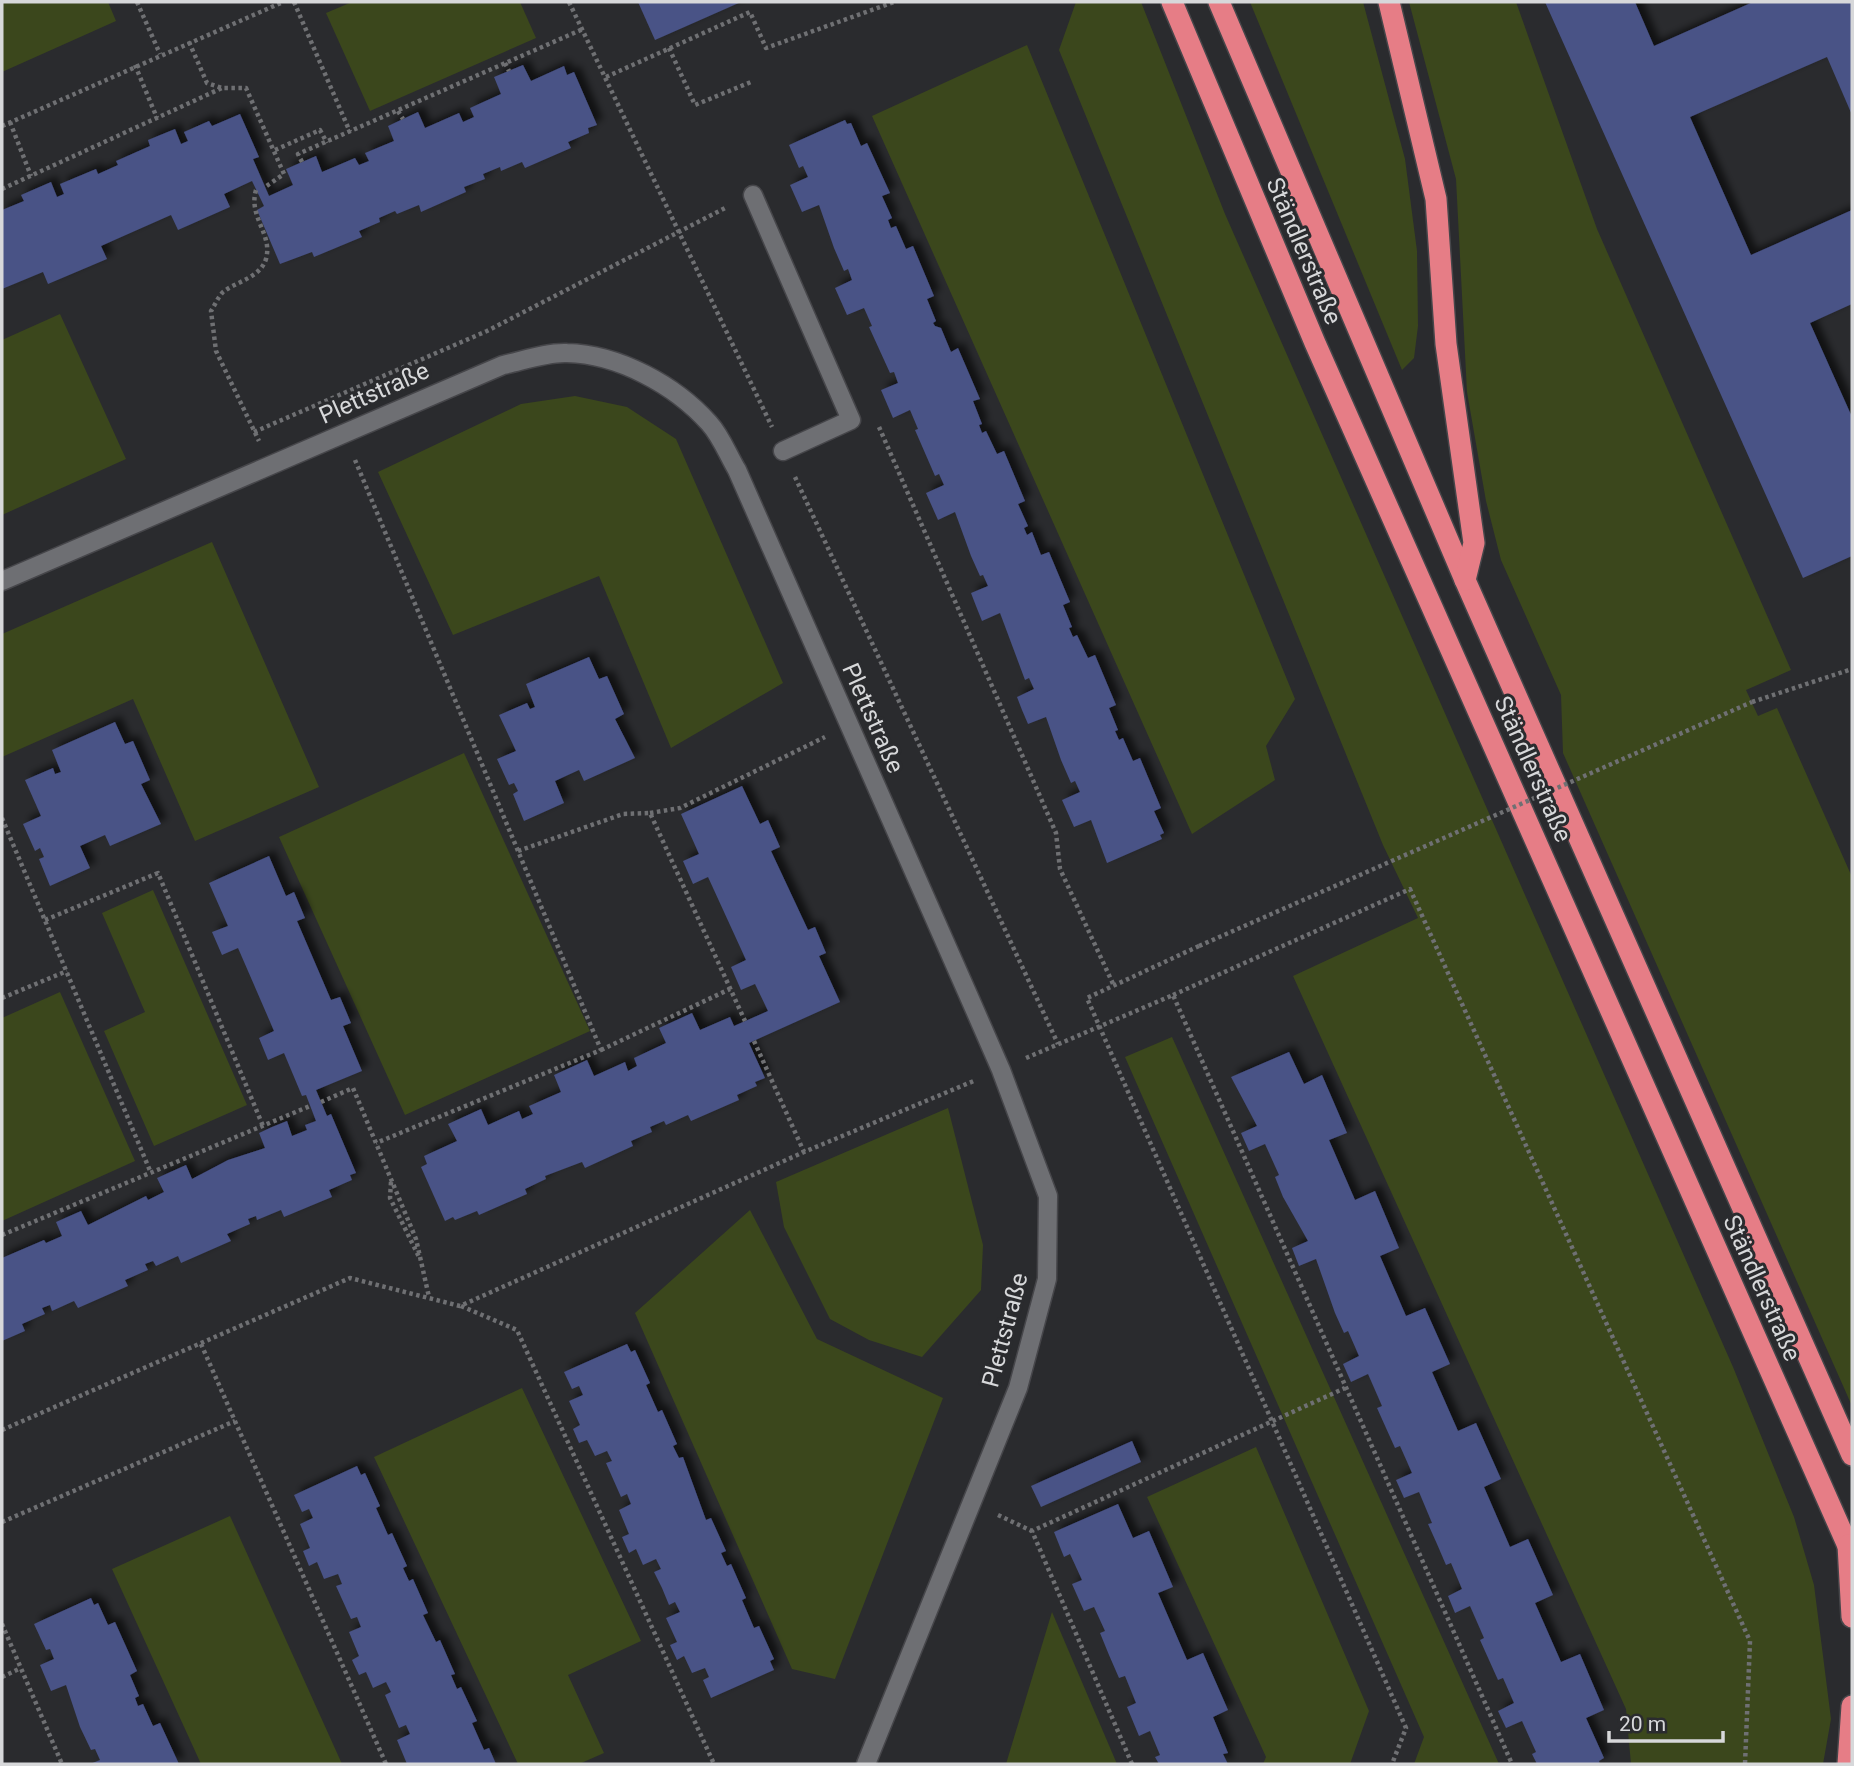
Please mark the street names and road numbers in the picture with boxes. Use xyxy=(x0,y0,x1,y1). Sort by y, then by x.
street label: Ständlerstraße xyxy=(1261,173,1347,329)
street label: Plettstraße xyxy=(315,356,433,430)
street label: Plettstraße xyxy=(836,659,910,777)
street label: Ständlerstraße xyxy=(1488,692,1578,846)
street label: Ständlerstraße xyxy=(1717,1211,1807,1365)
street label: Plettstraße xyxy=(976,1270,1034,1390)

